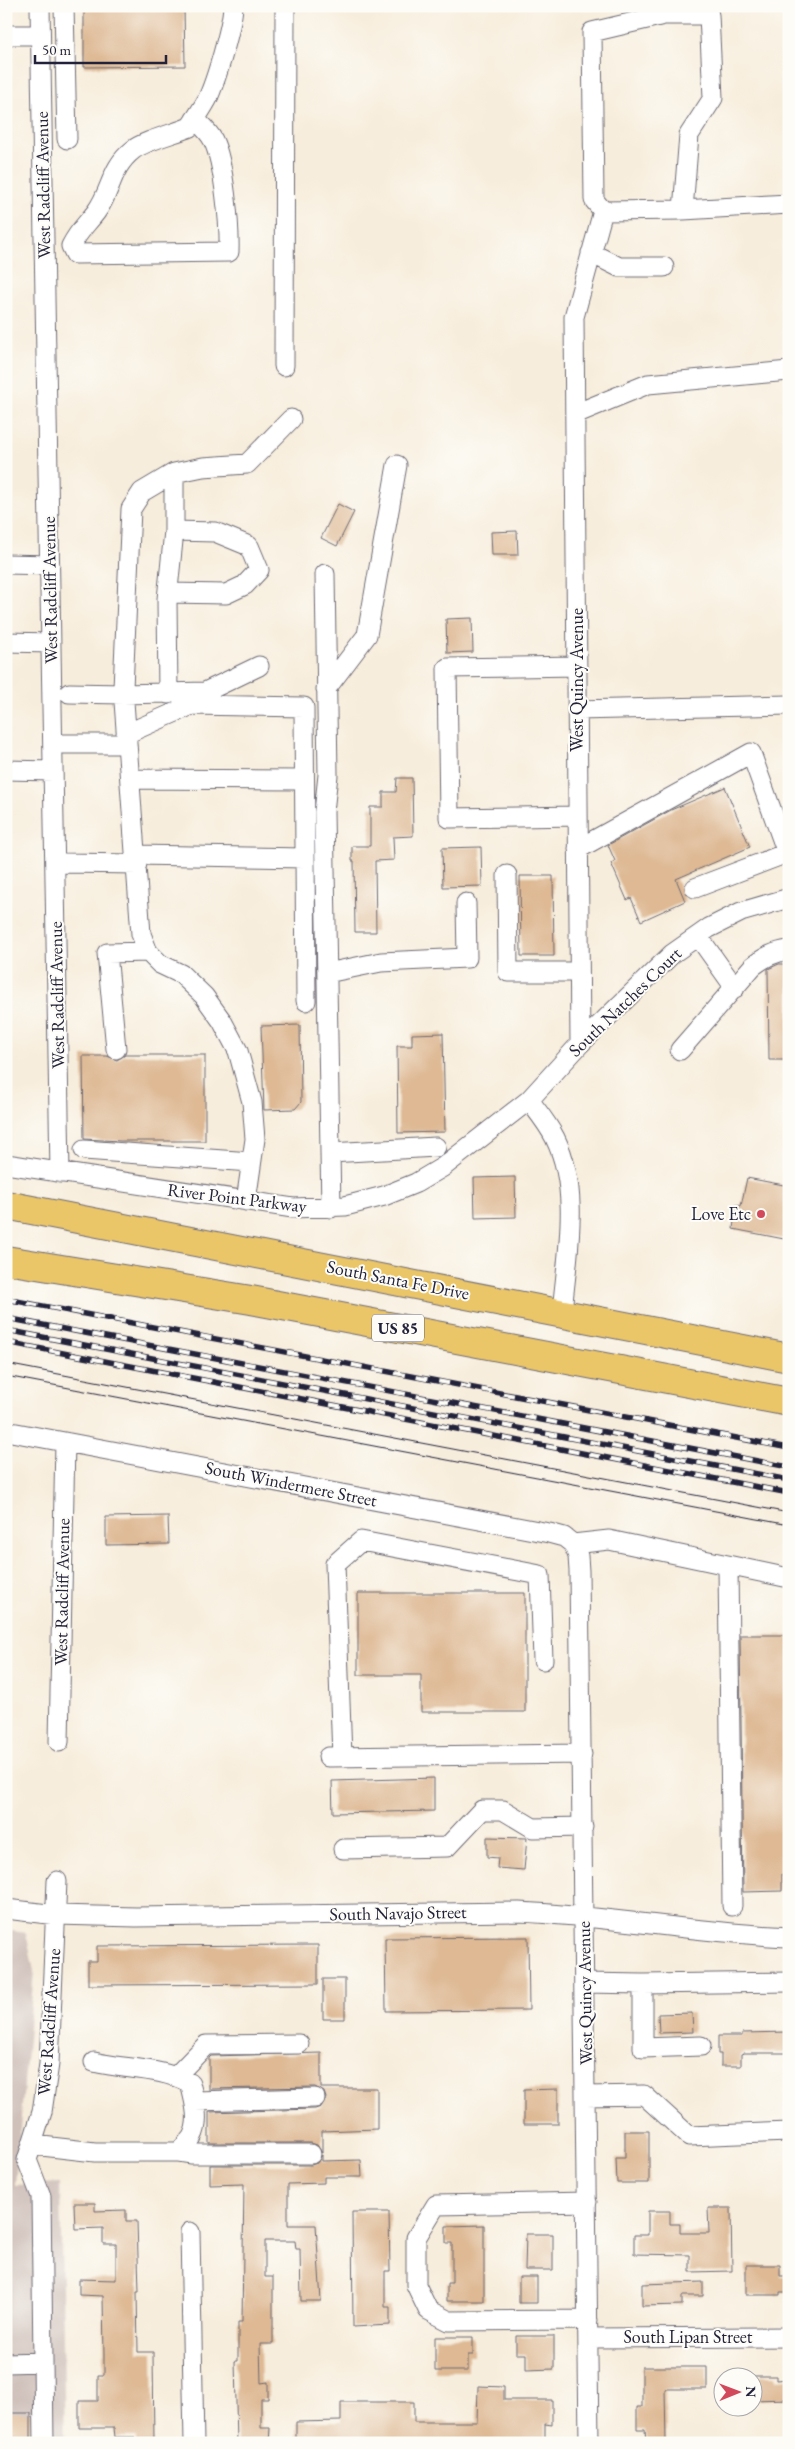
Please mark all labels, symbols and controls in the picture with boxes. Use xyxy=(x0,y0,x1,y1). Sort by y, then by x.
scale bar xyxy=(35,32,166,64)
text: 50 m xyxy=(42,40,71,59)
street label: West Radcliff Avenue xyxy=(30,111,55,259)
street label: West Radcliff Avenue xyxy=(37,516,62,664)
street label: West Quincy Avenue xyxy=(565,608,588,752)
street label: West Radcliff Avenue xyxy=(44,921,69,1069)
street label: South Natches Court xyxy=(563,942,686,1061)
street label: River Point Parkway xyxy=(166,1178,308,1217)
place label: Love Etc xyxy=(691,1202,751,1225)
marker: Love Etc xyxy=(755,1208,767,1220)
street label: South Santa Fe Drive xyxy=(325,1254,471,1305)
road number: US 85 xyxy=(372,1315,424,1342)
street label: South Windermere Street xyxy=(203,1456,379,1512)
street label: West Radcliff Avenue xyxy=(49,1518,74,1666)
street label: South Navajo Street xyxy=(329,1900,467,1925)
street label: West Quincy Avenue xyxy=(572,1921,597,2065)
street label: West Radcliff Avenue xyxy=(32,1948,65,2096)
street label: South Lipan Street xyxy=(623,2325,753,2348)
north arrow xyxy=(712,2366,762,2416)
text: N xyxy=(742,2386,760,2398)

